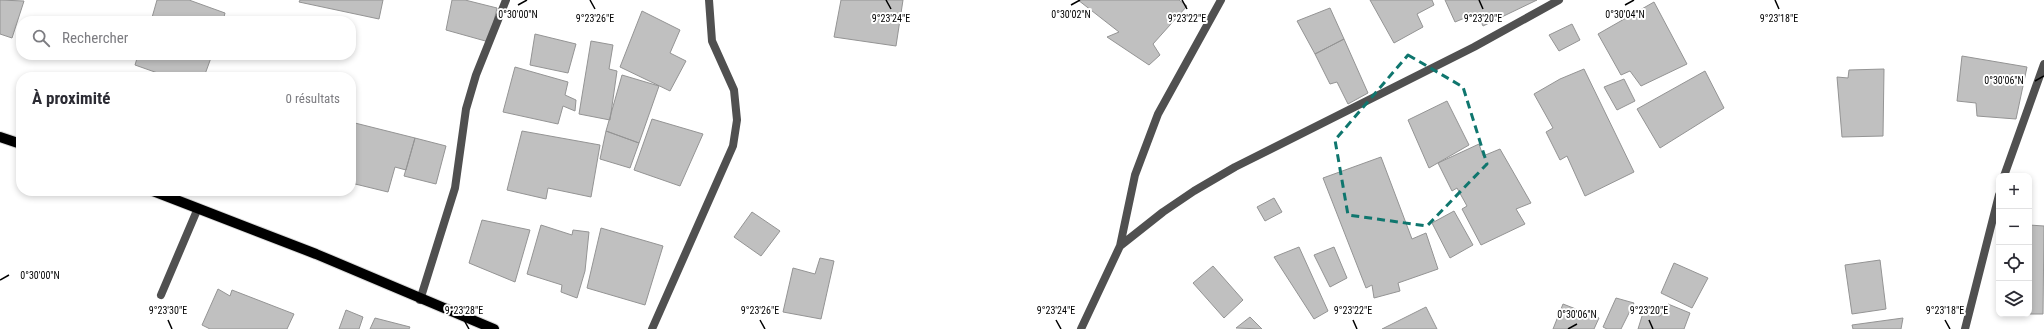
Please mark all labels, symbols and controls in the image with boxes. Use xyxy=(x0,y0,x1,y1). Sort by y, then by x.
text: 0°30'00"N xyxy=(498,9,538,20)
text: 0°30'02"N xyxy=(1051,9,1091,20)
text: 0°30'04"N xyxy=(1605,9,1645,20)
text: 9°23'26"E xyxy=(576,13,614,24)
text: 9°23'24"E xyxy=(872,13,910,24)
text: 9°23'22"E xyxy=(1168,13,1206,24)
text: 9°23'20"E xyxy=(1464,13,1502,24)
text: 9°23'18"E xyxy=(1760,13,1798,24)
search box xyxy=(16,16,356,60)
icon: search xyxy=(30,27,52,49)
text: Rechercher xyxy=(62,29,128,47)
text: 0°30'06"N xyxy=(1984,75,2024,86)
text: À proximité xyxy=(32,88,110,108)
text: 0 résultats xyxy=(286,91,340,106)
map controls xyxy=(1996,173,2032,317)
button: + xyxy=(1996,173,2032,209)
button: − xyxy=(1996,209,2032,245)
button: locate xyxy=(1996,245,2032,281)
text: 0°30'00"N xyxy=(20,270,60,281)
button: layers xyxy=(1996,281,2032,317)
text: 9°23'30"E xyxy=(149,305,187,316)
text: 9°23'28"E xyxy=(445,305,483,316)
text: 9°23'26"E xyxy=(741,305,779,316)
text: 9°23'24"E xyxy=(1037,305,1075,316)
text: 9°23'22"E xyxy=(1334,305,1372,316)
text: 9°23'20"E xyxy=(1630,305,1668,316)
text: 9°23'18"E xyxy=(1926,305,1964,316)
text: 0°30'06"N xyxy=(1557,309,1597,320)

